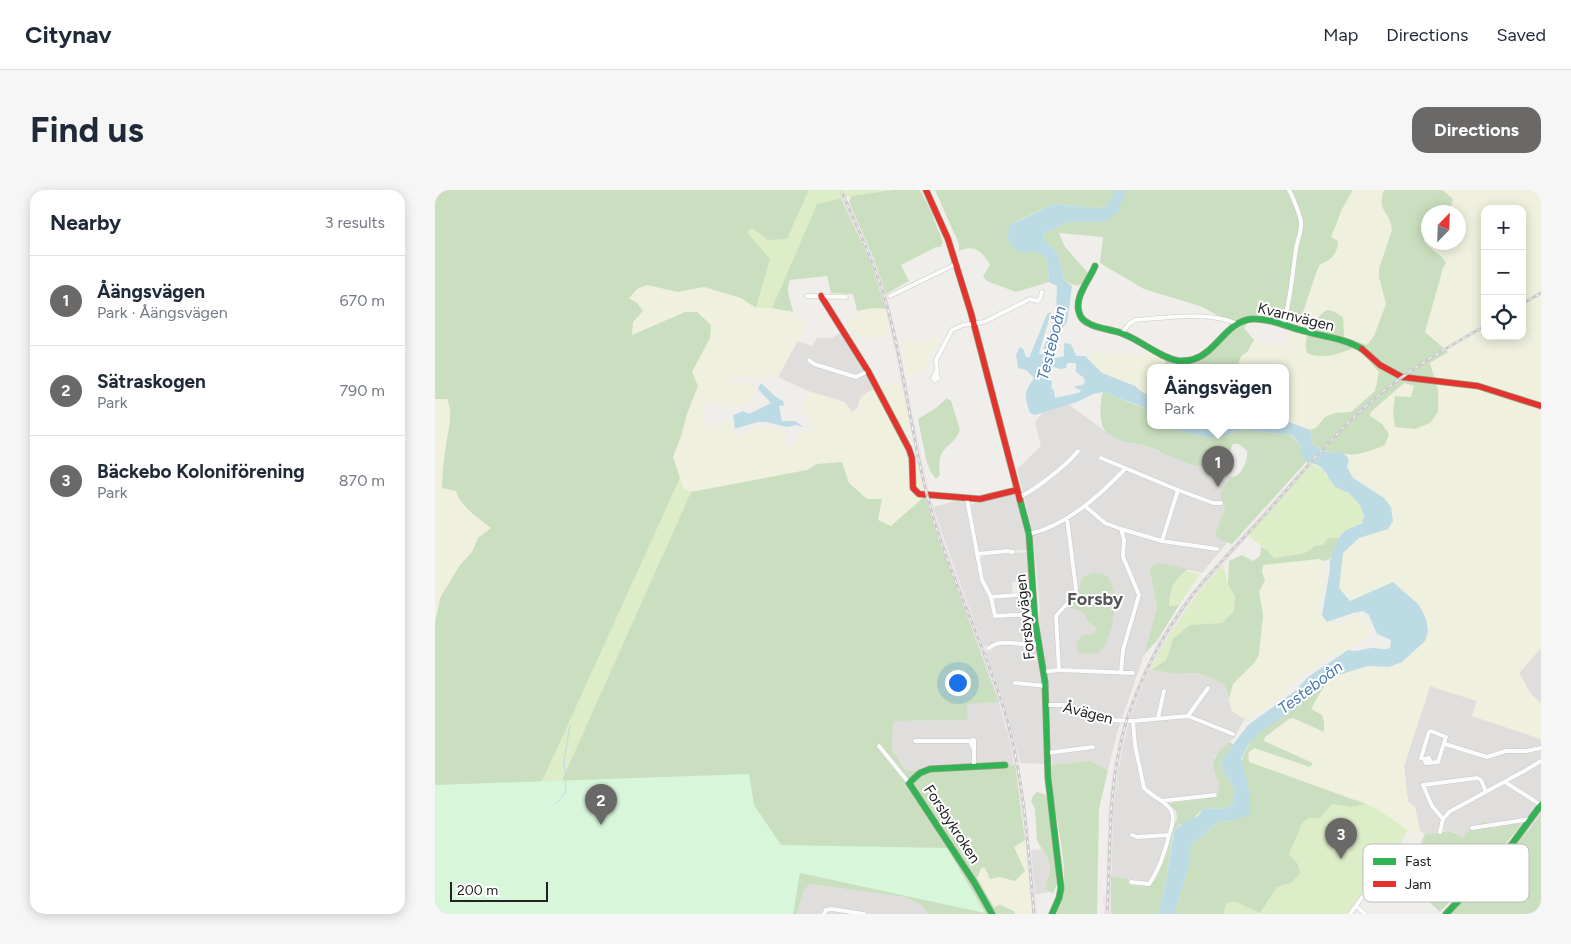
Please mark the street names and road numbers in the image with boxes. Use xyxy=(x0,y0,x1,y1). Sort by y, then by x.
street label: Kvarnvägen xyxy=(1256,299,1336,335)
street label: Forsbyvägen xyxy=(1012,573,1038,661)
street label: Åvägen xyxy=(1061,698,1115,728)
street label: Forsbykroken xyxy=(920,781,984,867)

